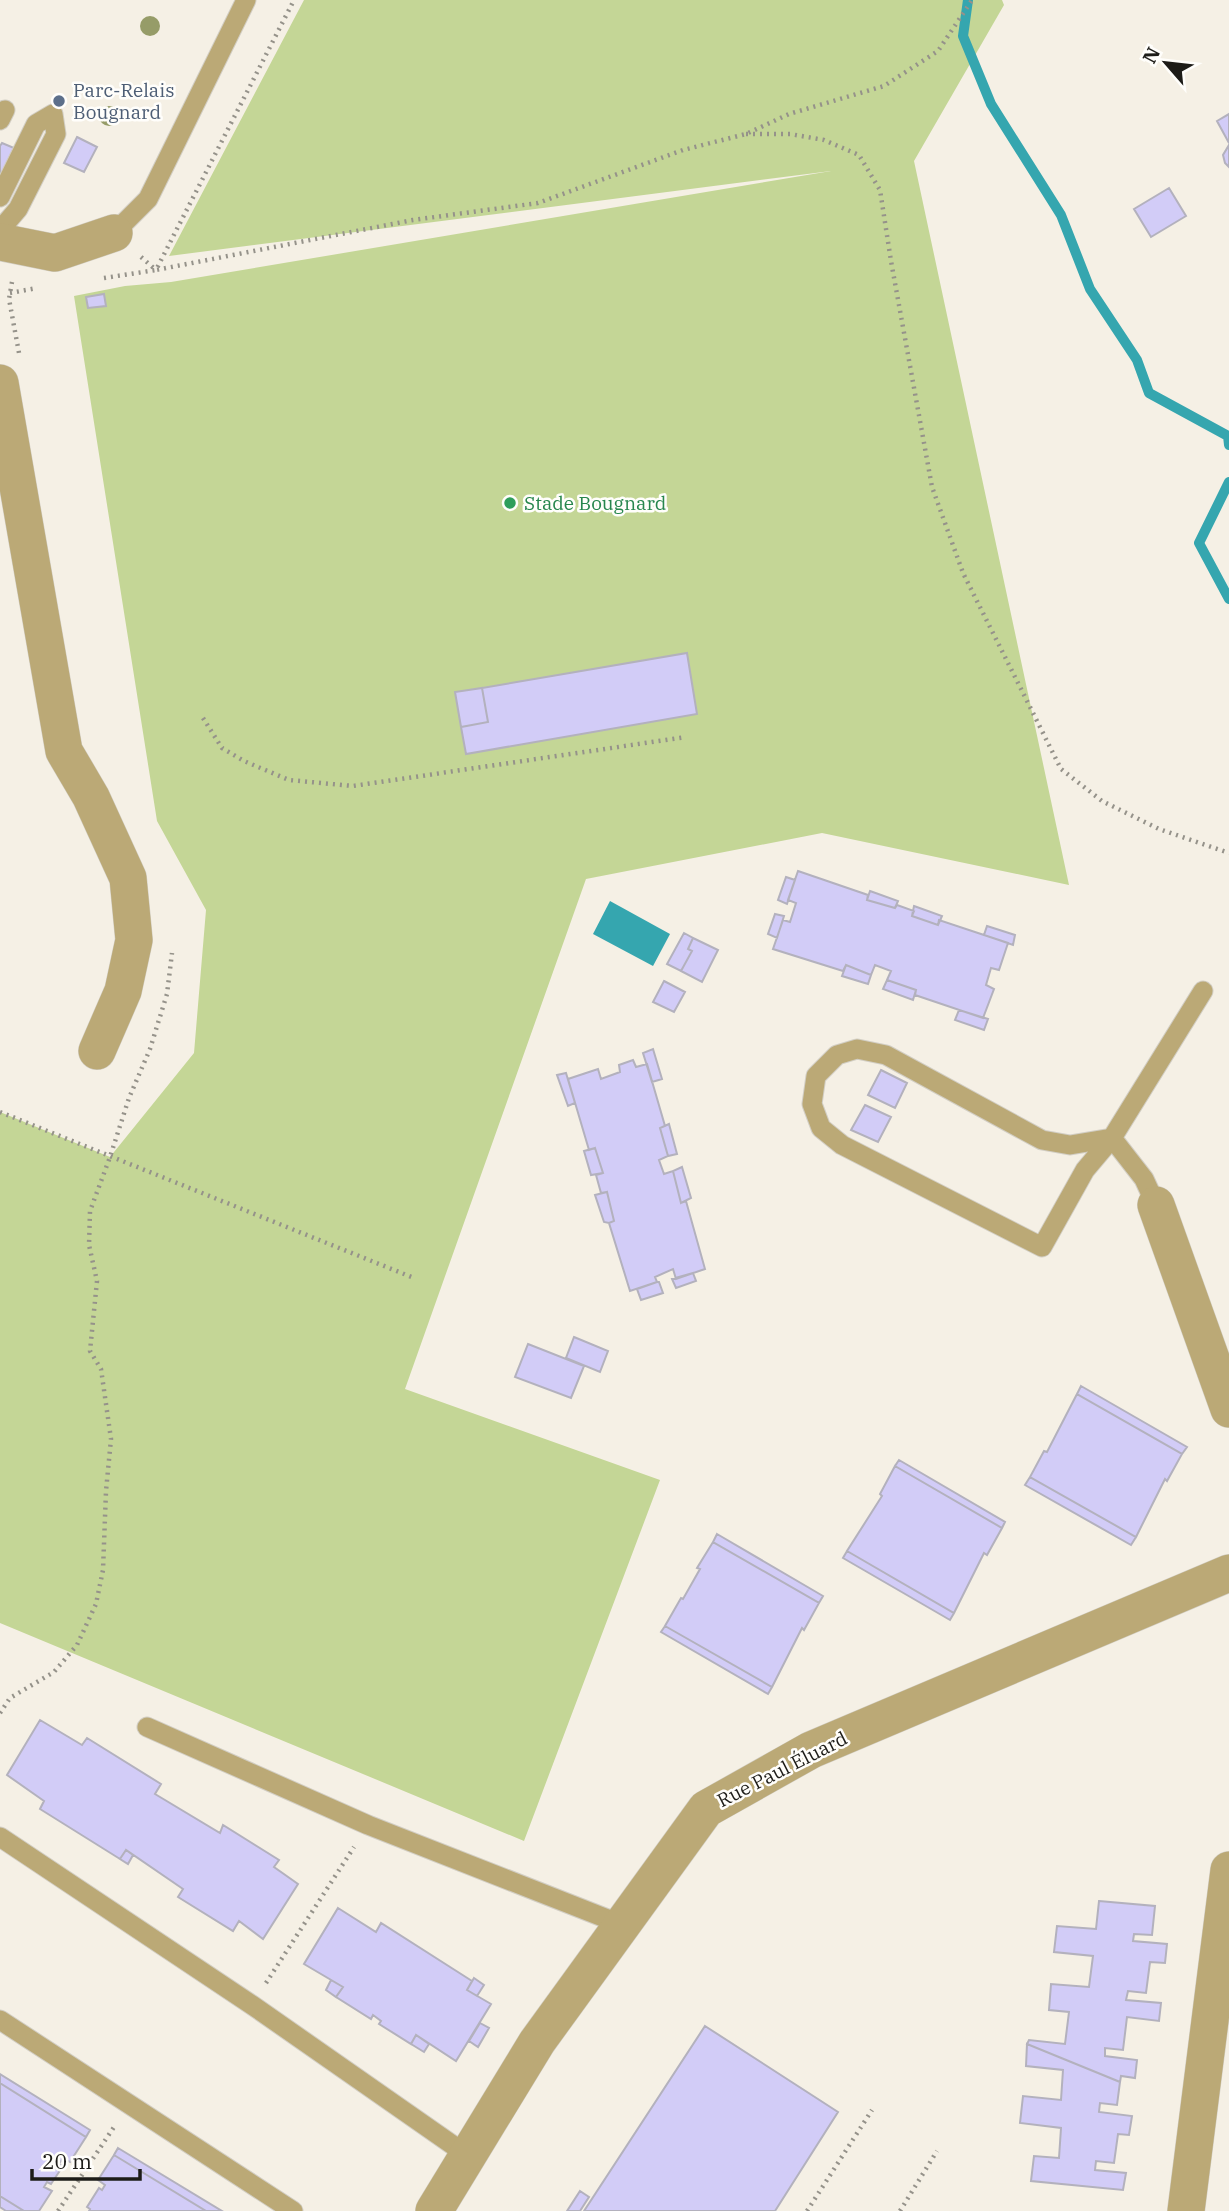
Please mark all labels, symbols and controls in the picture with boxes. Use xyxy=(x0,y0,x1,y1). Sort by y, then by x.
north arrow xyxy=(1131,28,1201,98)
text: N xyxy=(1137,43,1165,67)
place label: Parc-Relais Bougnard xyxy=(73,78,174,124)
marker: Parc-Relais Bougnard xyxy=(51,93,67,109)
place label: Stade Bougnard xyxy=(524,491,666,515)
marker: Stade Bougnard xyxy=(502,495,518,511)
street label: Rue Paul Éluard xyxy=(713,1726,851,1812)
scale bar xyxy=(32,2138,140,2182)
text: 20 m xyxy=(42,2147,92,2175)

